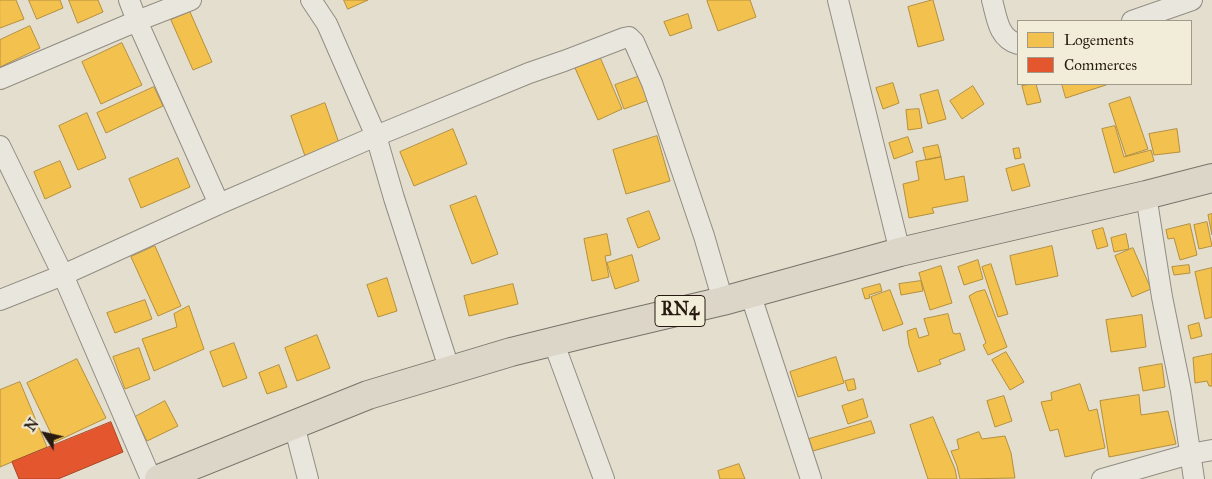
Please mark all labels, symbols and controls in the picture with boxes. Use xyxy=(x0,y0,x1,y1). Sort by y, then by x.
legend xyxy=(1017,20,1192,85)
text: Logements xyxy=(1064,31,1134,49)
text: Commerces xyxy=(1064,56,1137,74)
road number: RN4 xyxy=(655,296,705,326)
north arrow xyxy=(20,409,70,459)
text: N xyxy=(22,415,43,435)

